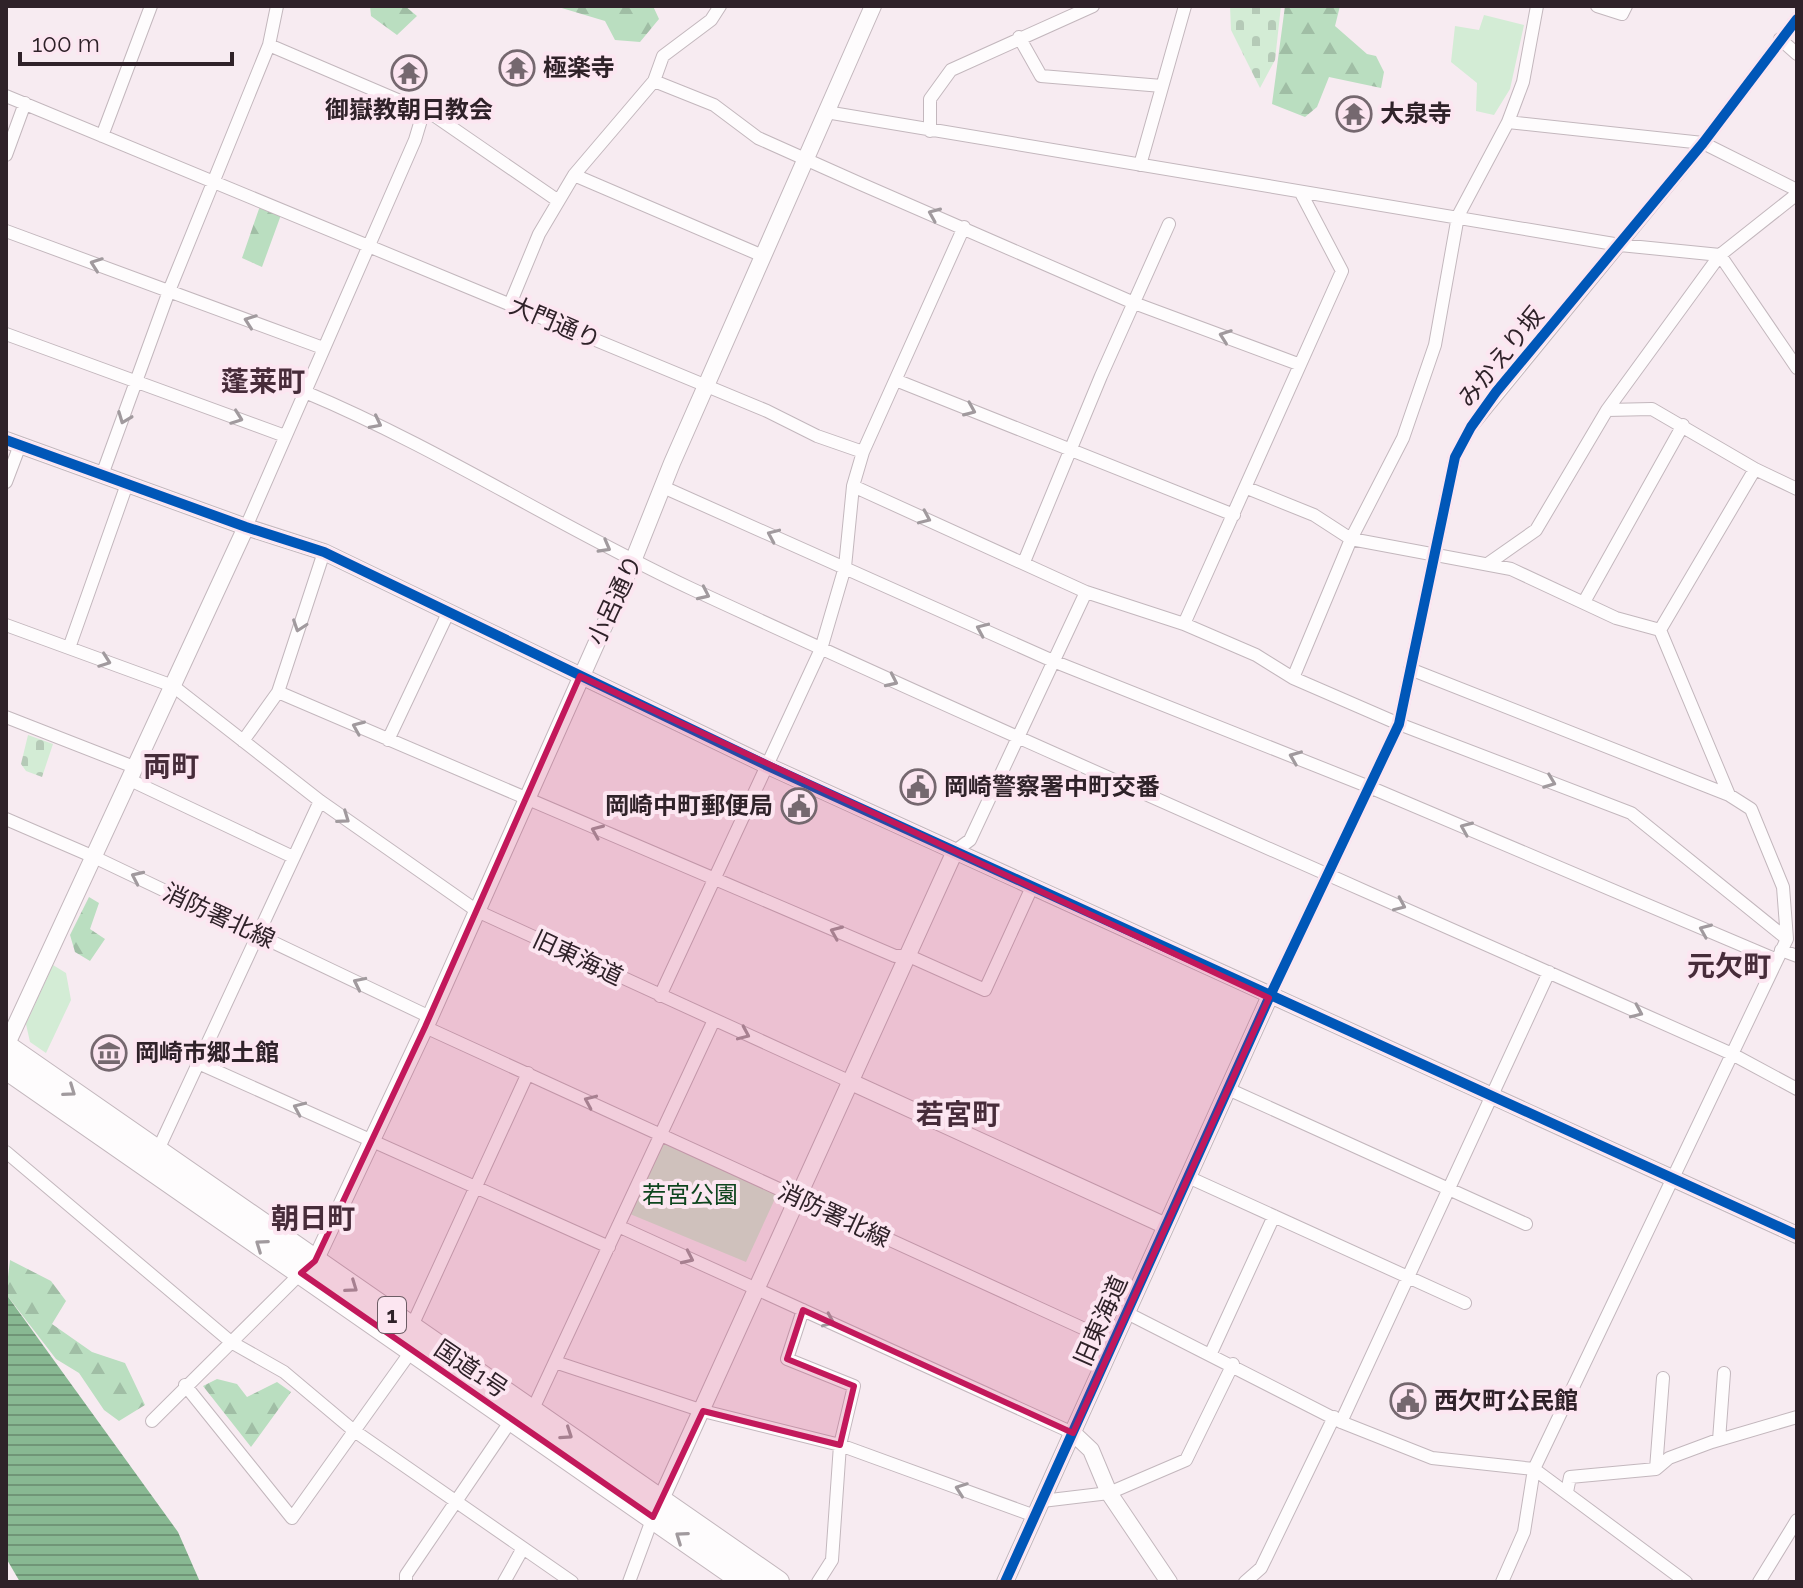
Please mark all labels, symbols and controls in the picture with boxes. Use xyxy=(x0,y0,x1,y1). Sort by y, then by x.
scale bar xyxy=(20,16,232,66)
text: 100 m xyxy=(32,29,100,58)
temple icon: 極楽寺 xyxy=(498,49,536,87)
place label: 極楽寺 xyxy=(543,53,615,82)
temple icon: 御嶽教朝日教会 xyxy=(390,54,428,92)
place label: 御嶽教朝日教会 xyxy=(325,95,493,124)
temple icon: 大泉寺 xyxy=(1335,95,1373,133)
place label: 大泉寺 xyxy=(1380,99,1452,128)
one-way arrow xyxy=(928,207,942,223)
one-way arrow xyxy=(90,257,104,274)
street label: 大門通り xyxy=(505,290,605,355)
street label: みかえり坂 xyxy=(1452,301,1550,412)
one-way arrow xyxy=(244,314,258,331)
one-way arrow xyxy=(1219,330,1233,346)
district label: 蓬莱町 xyxy=(221,365,305,398)
one-way arrow xyxy=(962,401,976,417)
one-way arrow xyxy=(229,408,243,425)
one-way arrow xyxy=(117,410,134,424)
one-way arrow xyxy=(368,413,383,428)
one-way arrow xyxy=(916,508,931,524)
one-way arrow xyxy=(767,529,781,545)
one-way arrow xyxy=(597,537,611,552)
street label: 小呂通り xyxy=(581,550,648,649)
one-way arrow xyxy=(696,584,710,600)
one-way arrow xyxy=(292,618,308,632)
one-way arrow xyxy=(976,622,990,638)
one-way arrow xyxy=(98,651,112,668)
one-way arrow xyxy=(884,672,898,688)
one-way arrow xyxy=(352,720,367,736)
district label: 両町 xyxy=(143,750,199,783)
one-way arrow xyxy=(1289,750,1303,767)
public building icon: 岡崎警察署中町交番 xyxy=(899,768,937,806)
place label: 岡崎警察署中町交番 xyxy=(944,772,1160,801)
one-way arrow xyxy=(1542,772,1556,789)
public building icon: 岡崎中町郵便局 xyxy=(780,787,818,825)
place label: 岡崎中町郵便局 xyxy=(605,791,773,820)
one-way arrow xyxy=(336,808,350,823)
one-way arrow xyxy=(1460,821,1474,837)
one-way arrow xyxy=(591,824,605,840)
one-way arrow xyxy=(131,871,145,887)
street label: 消防署北線 xyxy=(159,877,280,954)
one-way arrow xyxy=(1392,896,1406,912)
one-way arrow xyxy=(1699,923,1713,939)
street label: 旧東海道 xyxy=(529,924,628,991)
one-way arrow xyxy=(830,925,845,941)
district label: 元欠町 xyxy=(1687,950,1771,983)
one-way arrow xyxy=(353,977,368,993)
one-way arrow xyxy=(1629,1002,1644,1018)
one-way arrow xyxy=(736,1024,750,1040)
museum icon: 岡崎市郷土館 xyxy=(90,1034,128,1072)
place label: 岡崎市郷土館 xyxy=(135,1038,279,1067)
one-way arrow xyxy=(61,1081,75,1096)
one-way arrow xyxy=(584,1095,598,1111)
district label: 若宮町 xyxy=(916,1098,1000,1131)
one-way arrow xyxy=(293,1101,307,1117)
street label: 消防署北線 xyxy=(774,1176,895,1253)
park label: 若宮公園 xyxy=(642,1180,738,1209)
district label: 朝日町 xyxy=(271,1202,355,1235)
one-way arrow xyxy=(255,1240,269,1255)
one-way arrow xyxy=(679,1248,694,1264)
street label: 旧東海道 xyxy=(1068,1271,1133,1371)
one-way arrow xyxy=(344,1277,358,1292)
road number: 1 xyxy=(378,1297,406,1333)
one-way arrow xyxy=(820,1311,835,1327)
street label: 国道1号 xyxy=(429,1334,513,1404)
public building icon: 西欠町公民館 xyxy=(1389,1382,1427,1420)
place label: 西欠町公民館 xyxy=(1434,1386,1578,1415)
one-way arrow xyxy=(558,1425,572,1440)
one-way arrow xyxy=(955,1483,969,1499)
one-way arrow xyxy=(676,1532,690,1547)

